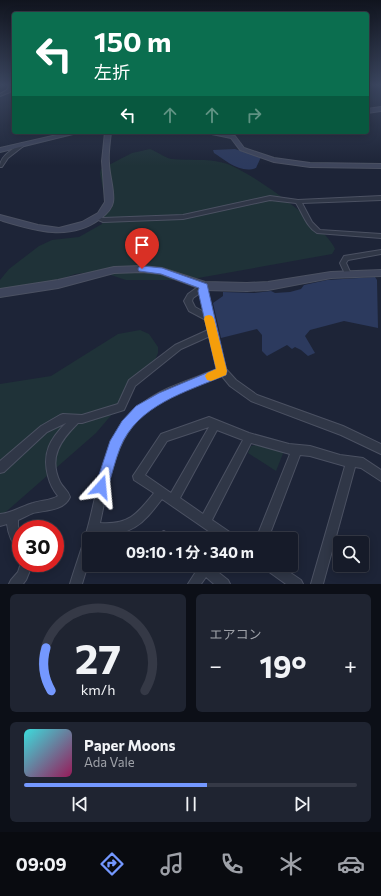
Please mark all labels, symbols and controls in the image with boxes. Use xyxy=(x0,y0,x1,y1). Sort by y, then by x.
text: 150 m xyxy=(94,24,171,58)
icon: left xyxy=(28,28,80,80)
text: 左折 xyxy=(94,61,130,83)
icon: left xyxy=(117,104,139,126)
icon: ahead xyxy=(159,104,181,126)
icon: ahead xyxy=(201,104,223,126)
icon: right xyxy=(243,104,265,126)
pin xyxy=(125,228,159,269)
icon: arrive xyxy=(131,234,153,256)
position arrow xyxy=(80,466,122,508)
speed limit sign: 30 xyxy=(12,520,64,572)
map controls xyxy=(333,536,369,572)
button: search xyxy=(333,536,369,572)
text: 09:10 · 1 分 · 340 m xyxy=(126,543,254,561)
text: エアコン xyxy=(210,626,262,642)
text: 27 xyxy=(75,632,121,683)
text: 19° xyxy=(259,647,307,684)
text: − xyxy=(210,652,222,679)
text: + xyxy=(344,652,357,679)
text: km/h xyxy=(80,680,115,698)
text: Paper Moons xyxy=(84,736,175,754)
text: Ada Vale xyxy=(84,754,135,770)
icon: previous xyxy=(69,793,91,815)
icon: pause xyxy=(180,793,202,815)
icon: next xyxy=(291,793,313,815)
icon: directions xyxy=(98,850,126,878)
icon: music xyxy=(158,850,186,878)
icon: phone xyxy=(218,850,246,878)
icon: climate xyxy=(277,850,305,878)
icon: car xyxy=(337,850,365,878)
text: 09:09 xyxy=(16,853,67,875)

